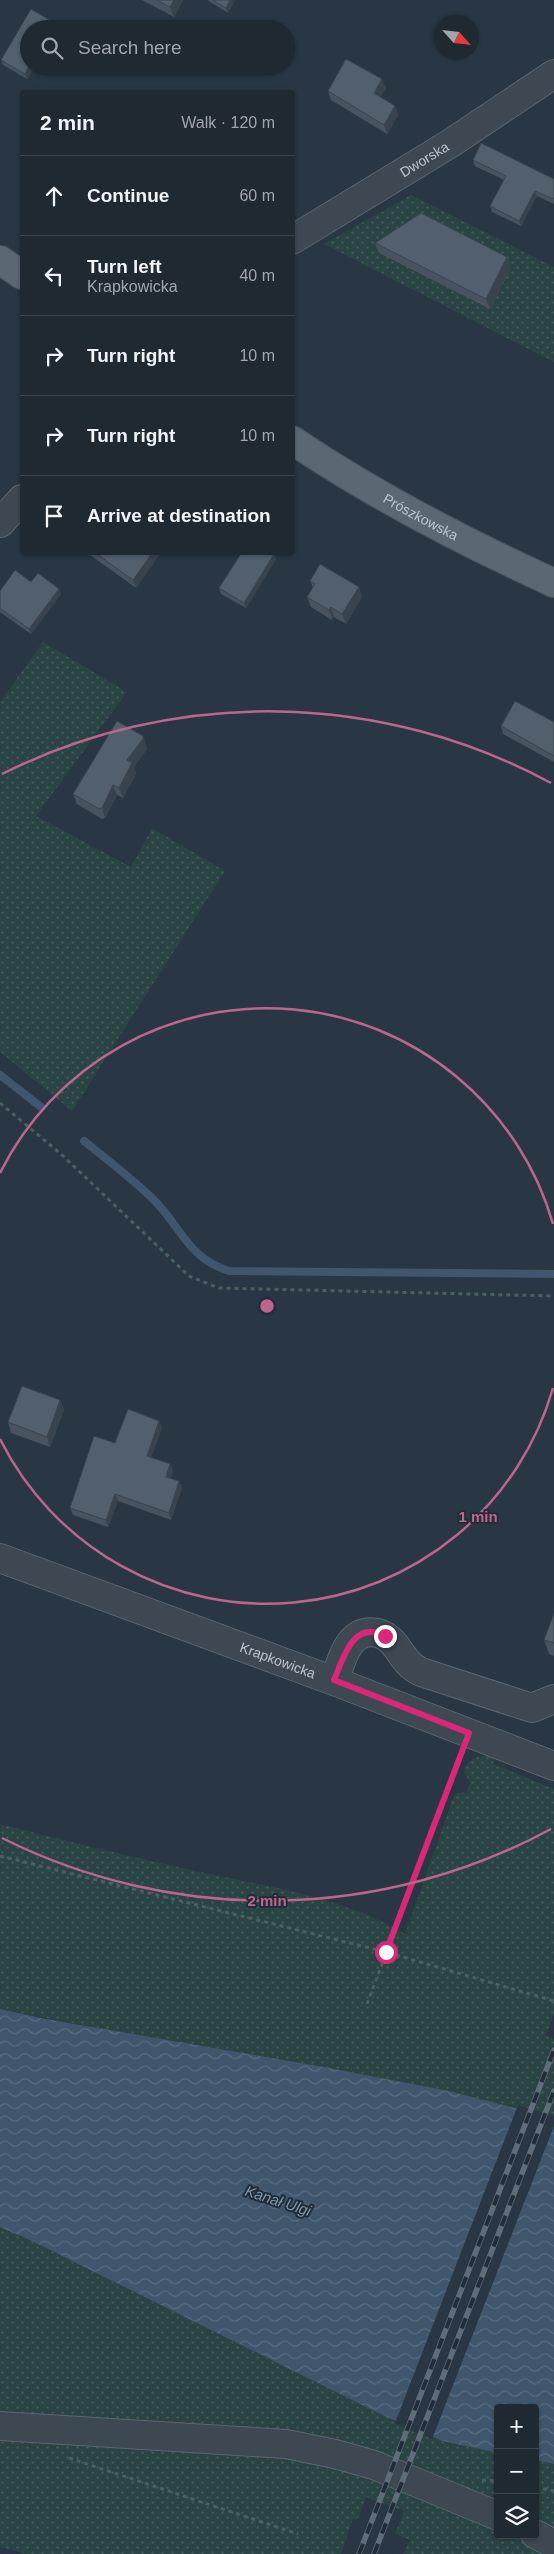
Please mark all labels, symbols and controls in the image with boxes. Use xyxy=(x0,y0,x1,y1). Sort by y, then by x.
north arrow xyxy=(434,15,479,60)
search box xyxy=(20,20,295,75)
icon: search xyxy=(38,34,66,62)
text: Search here xyxy=(78,37,182,58)
text: 2 min xyxy=(40,111,95,134)
text: Walk · 120 m xyxy=(181,114,275,131)
street label: Dworska xyxy=(397,138,452,180)
icon: ahead xyxy=(40,182,68,210)
text: Continue xyxy=(87,185,169,206)
text: 60 m xyxy=(239,187,275,204)
text: Turn left xyxy=(87,256,162,277)
icon: left xyxy=(40,262,68,290)
text: 40 m xyxy=(239,267,275,284)
text: Krapkowicka xyxy=(87,278,178,295)
icon: right xyxy=(40,342,68,370)
text: Turn right xyxy=(87,345,175,366)
text: 10 m xyxy=(239,347,275,364)
icon: right xyxy=(40,422,68,450)
text: Turn right xyxy=(87,425,175,446)
text: 10 m xyxy=(239,427,275,444)
street label: Prószkowska xyxy=(380,490,461,544)
icon: arrive xyxy=(40,502,68,530)
text: Arrive at destination xyxy=(87,505,271,526)
centre of rings xyxy=(258,1297,276,1315)
text: 1 min xyxy=(458,1508,498,1525)
route end xyxy=(374,1625,397,1648)
street label: Krapkowicka xyxy=(238,1639,318,1682)
text: 2 min xyxy=(247,1892,287,1909)
route start xyxy=(375,1941,398,1964)
water label: Kanał Ulgi xyxy=(243,2182,314,2219)
map controls xyxy=(494,2404,539,2539)
button: + xyxy=(494,2404,539,2449)
button: − xyxy=(494,2449,539,2494)
button: layers xyxy=(494,2494,539,2539)

